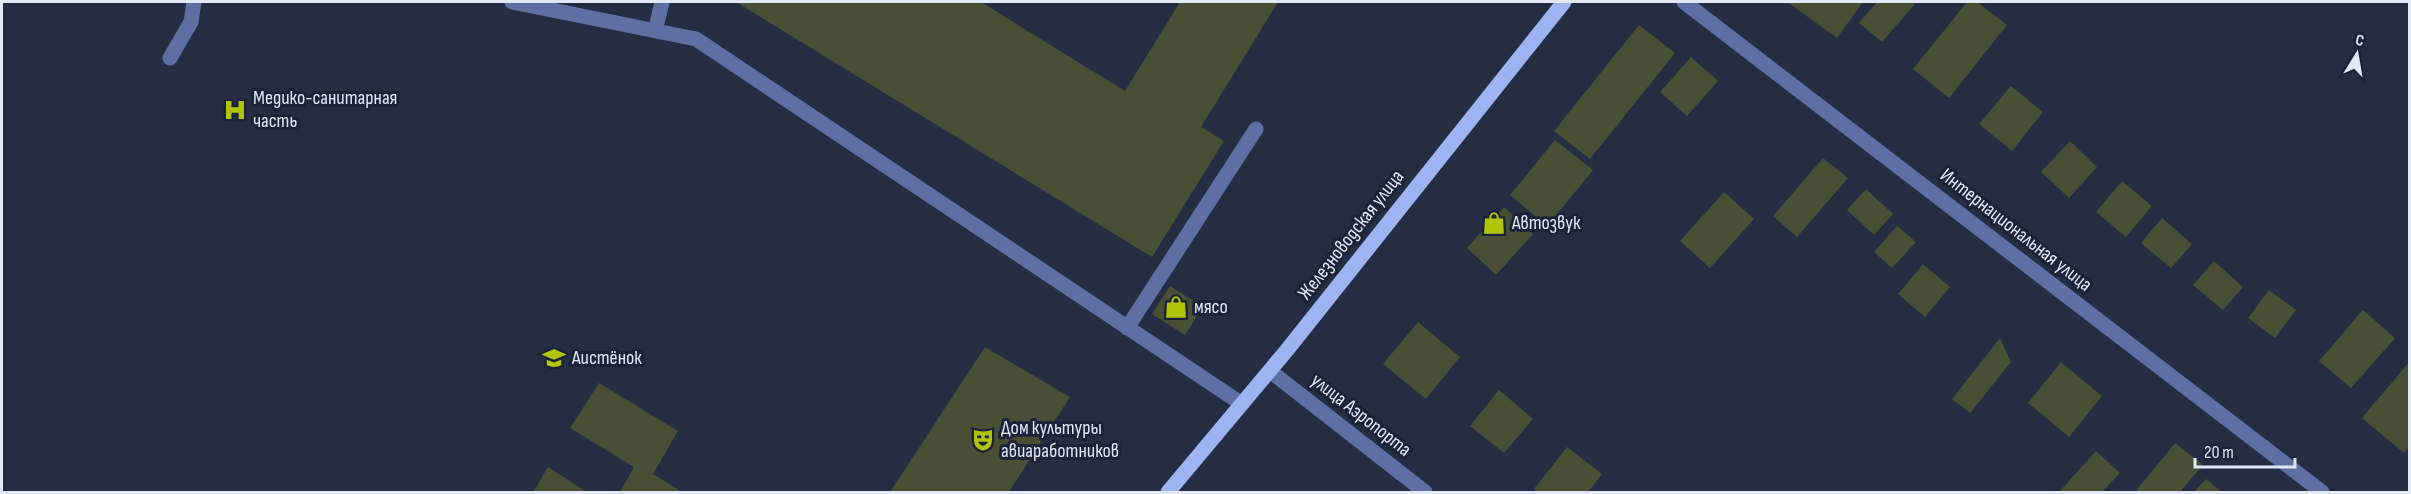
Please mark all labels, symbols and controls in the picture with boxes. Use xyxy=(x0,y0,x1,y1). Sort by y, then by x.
north arrow xyxy=(2327,24,2387,84)
text: С xyxy=(2354,31,2365,51)
place label: Медико-санитарная часть xyxy=(253,86,397,133)
hospital icon: Медико-санитарная часть xyxy=(222,97,248,123)
street label: Интернациональная улица xyxy=(1935,163,2097,297)
street label: Железноводская улица xyxy=(1293,165,1409,305)
shop icon: Автозвук xyxy=(1481,210,1507,236)
place label: Автозвук xyxy=(1511,211,1581,235)
shop icon: мясо xyxy=(1163,294,1189,320)
place label: мясо xyxy=(1194,295,1228,319)
school or university icon: Аистёнок xyxy=(541,345,567,371)
place label: Аистёнок xyxy=(571,346,642,370)
street label: улица Аэропорта xyxy=(1306,368,1416,462)
place label: Дом культуры авиаработников xyxy=(1001,416,1119,463)
theatre icon: Дом культуры авиаработников xyxy=(970,427,996,453)
scale bar xyxy=(2195,431,2296,469)
text: 20 m xyxy=(2204,442,2234,463)

